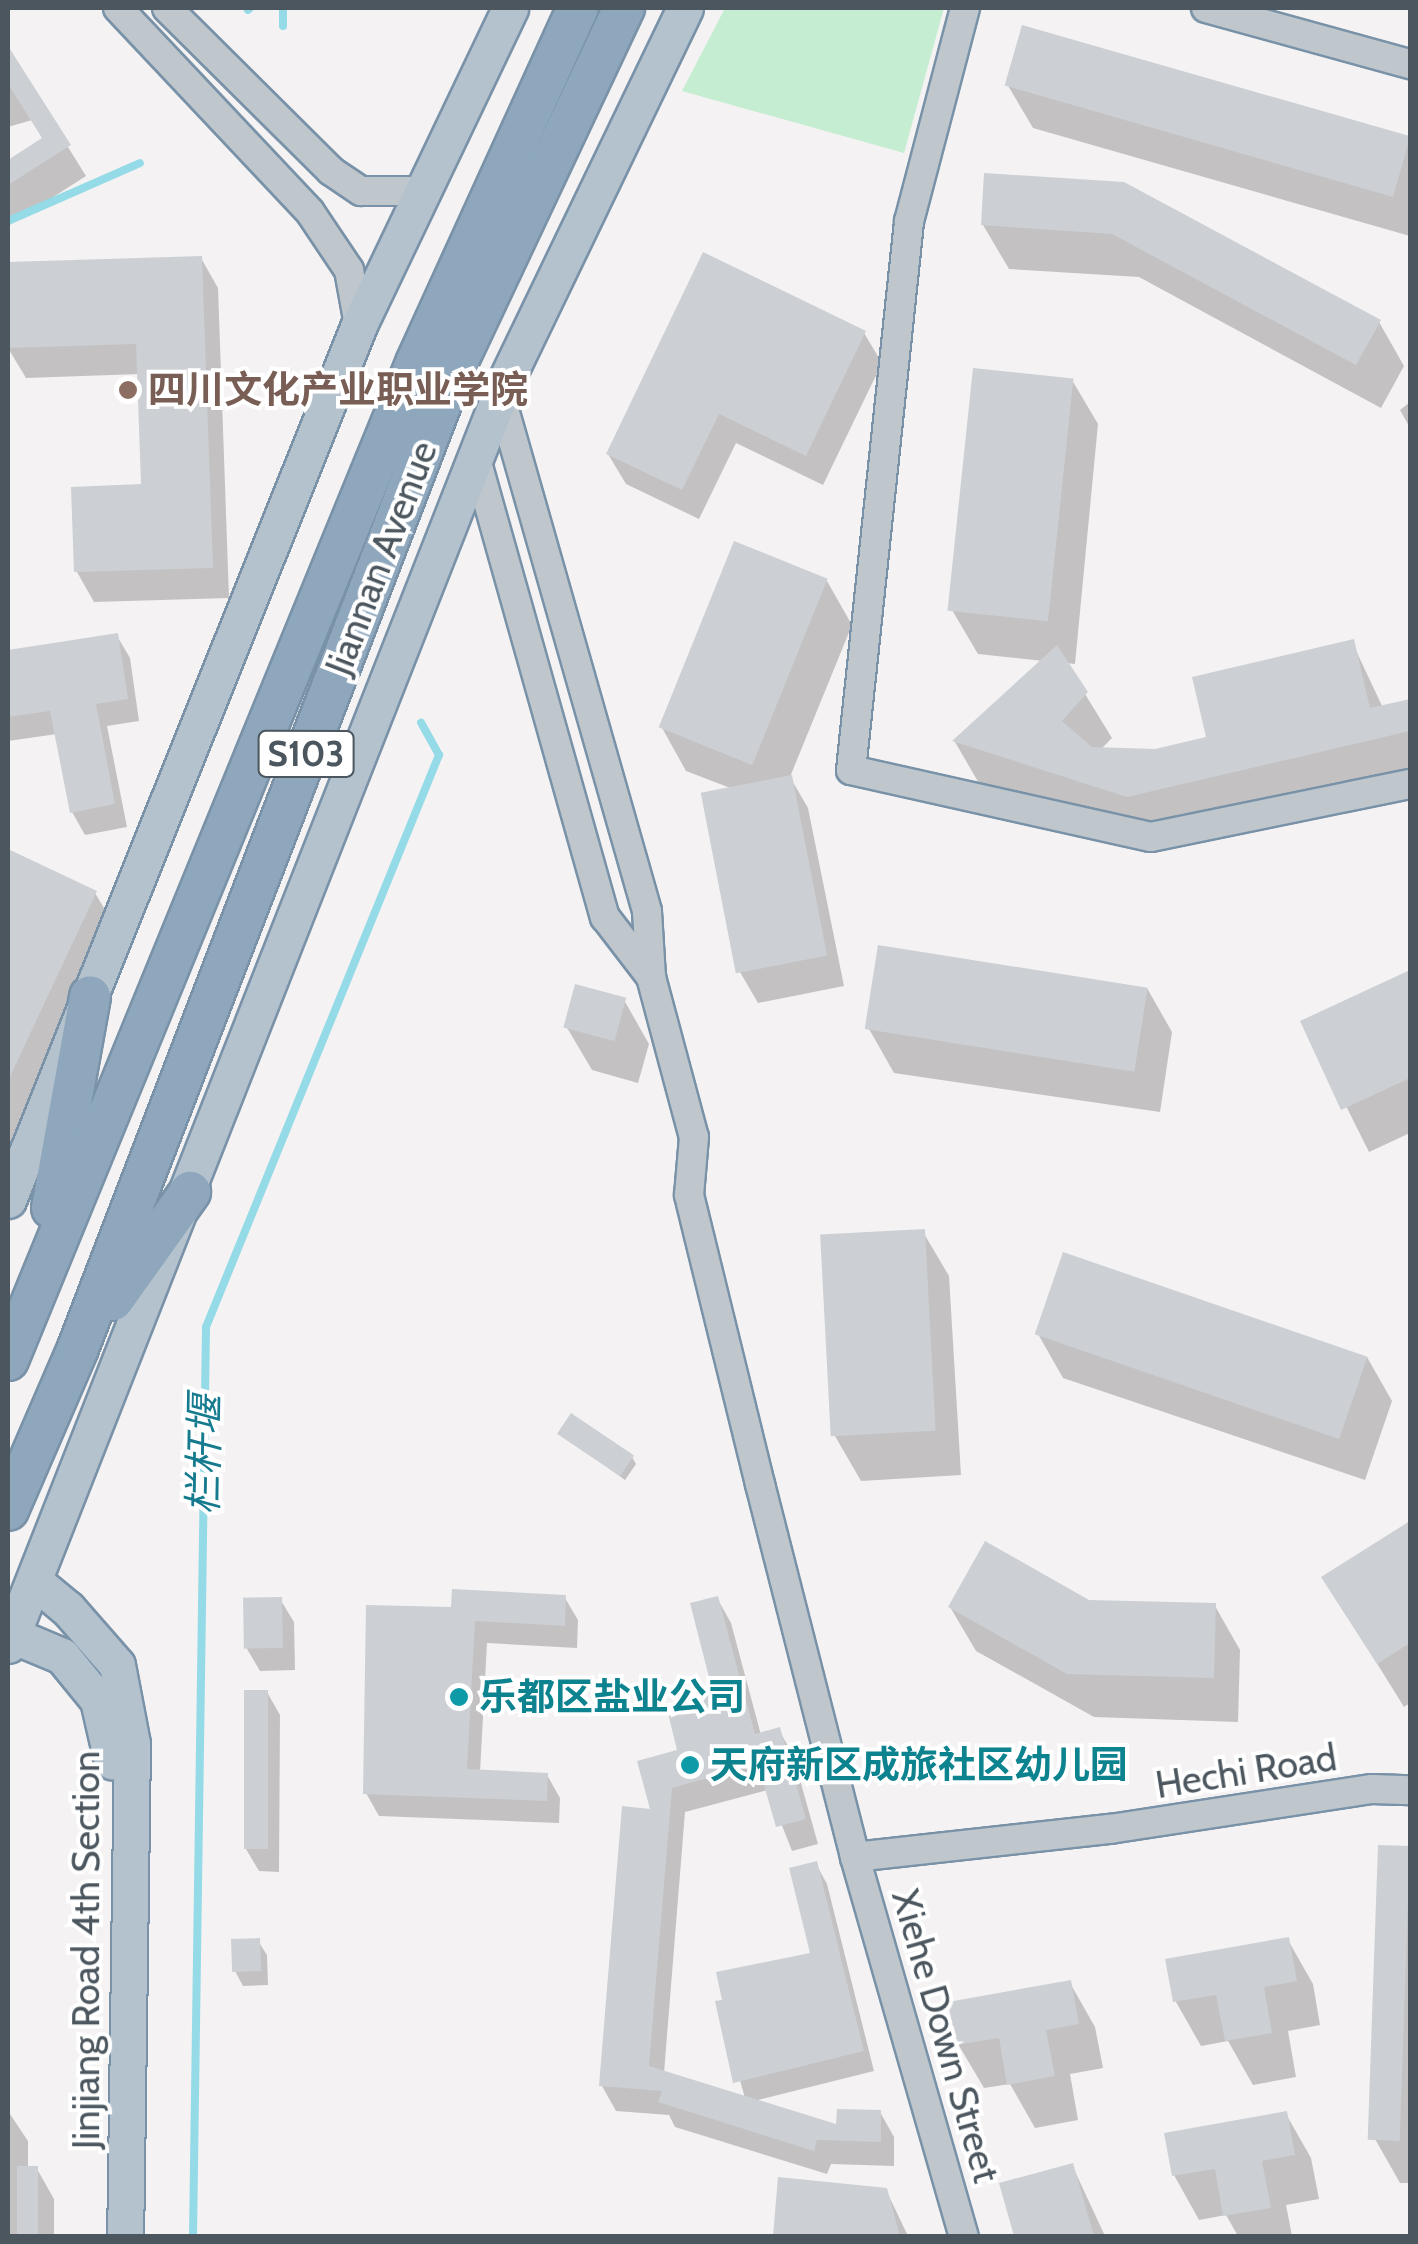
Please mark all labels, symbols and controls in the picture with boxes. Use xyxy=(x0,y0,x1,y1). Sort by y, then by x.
place label: 四川文化产业职业学院 xyxy=(148,367,528,413)
marker: 四川文化产业职业学院 xyxy=(117,379,139,401)
street label: Jiannan Avenue xyxy=(316,435,446,681)
road number: S103 xyxy=(256,724,356,784)
water label: 栏杆堰 xyxy=(179,1395,229,1515)
place label: 乐都区盐业公司 xyxy=(479,1674,745,1720)
marker: 乐都区盐业公司 xyxy=(448,1686,470,1708)
street label: Hechi Road xyxy=(1152,1734,1340,1808)
place label: 天府新区成旅社区幼儿园 xyxy=(710,1742,1128,1788)
street label: Jinjiang Road 4th Section xyxy=(63,1751,109,2149)
marker: 天府新区成旅社区幼儿园 xyxy=(679,1754,701,1776)
street label: Xiehe Down Street xyxy=(882,1884,1010,2188)

